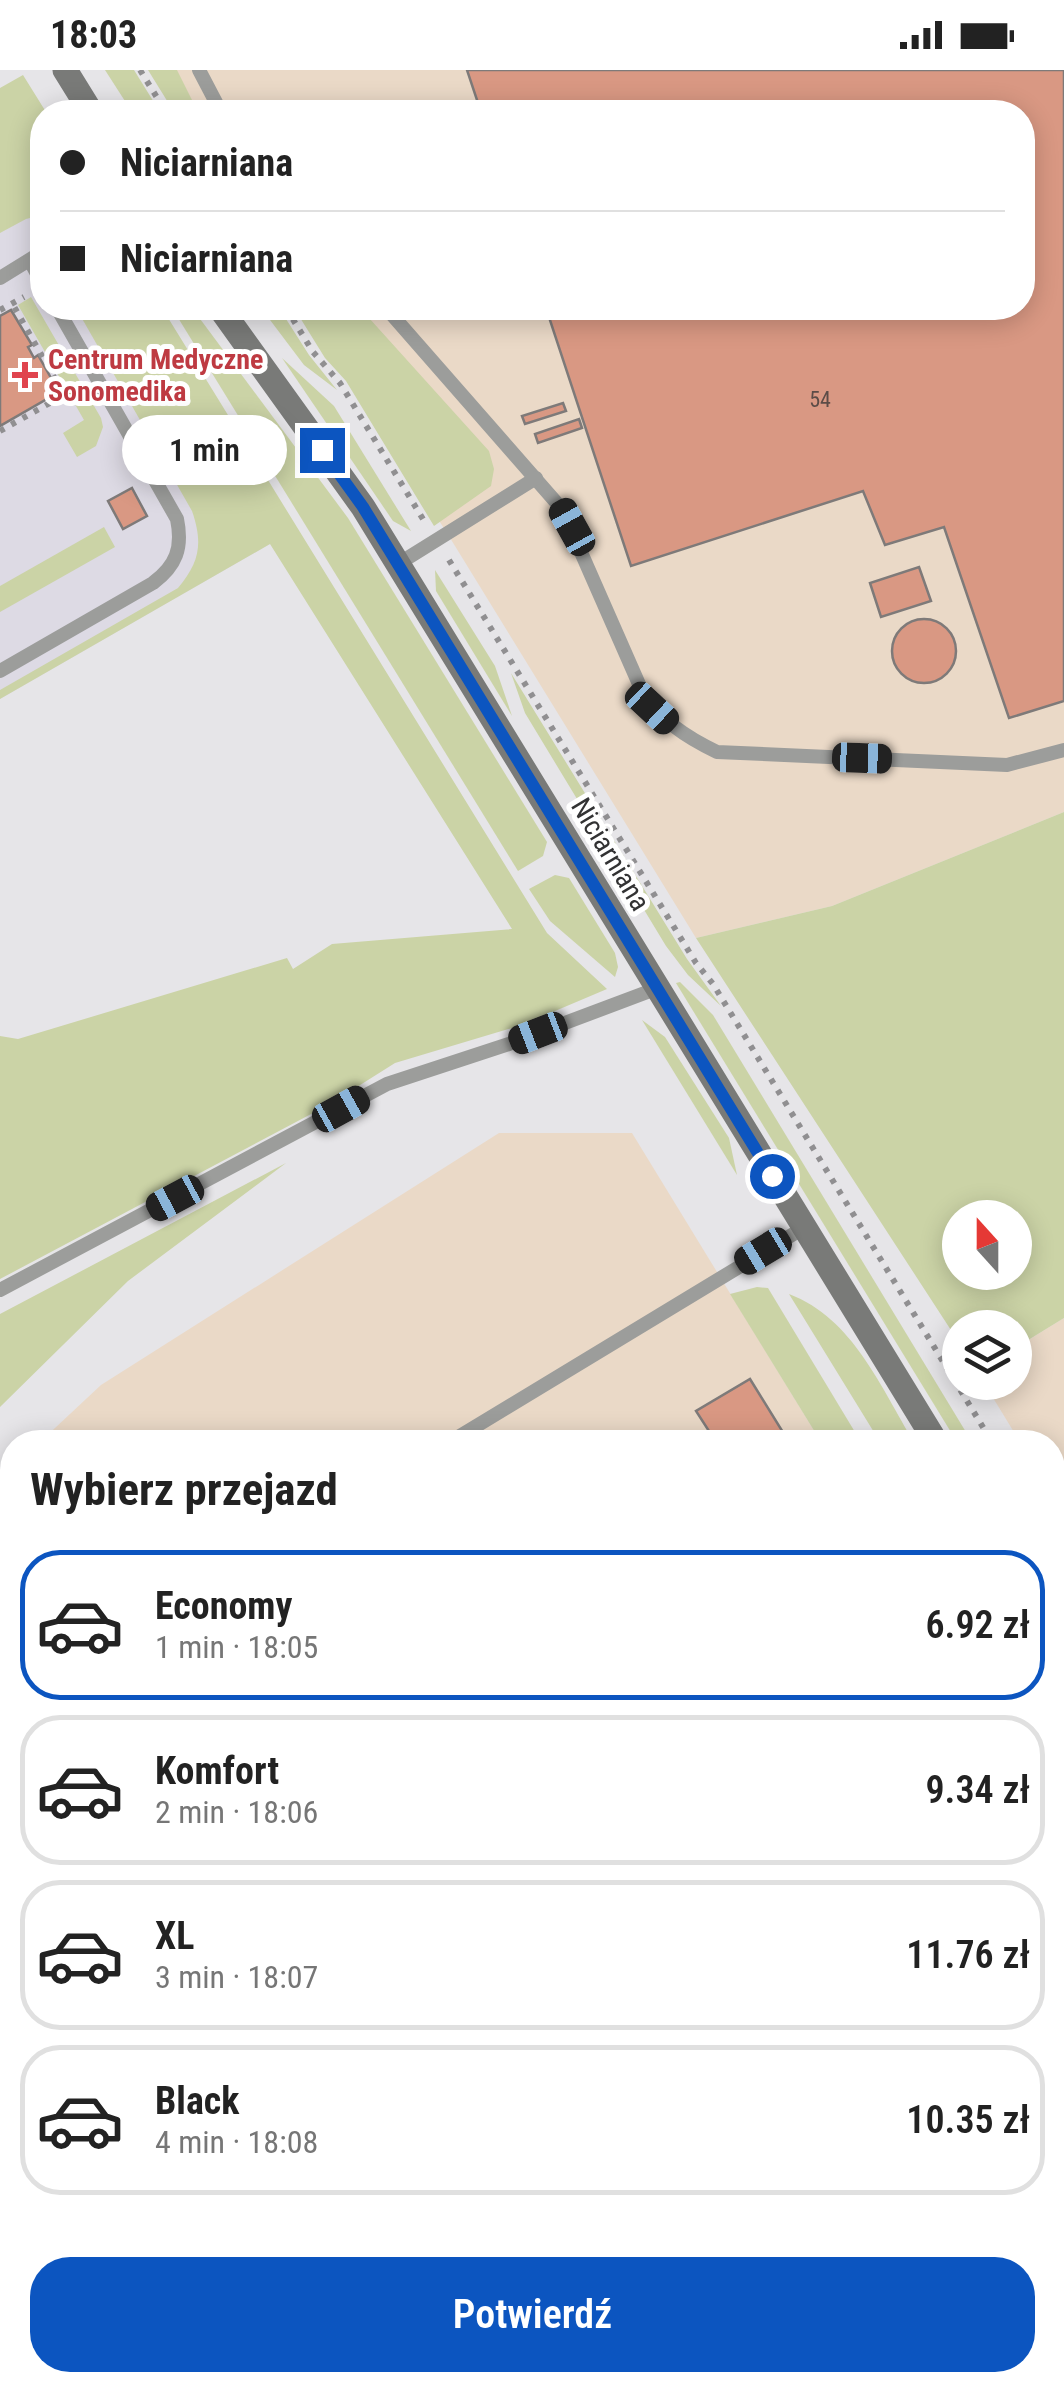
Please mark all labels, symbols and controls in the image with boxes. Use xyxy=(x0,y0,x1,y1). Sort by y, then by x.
text: 18:03 xyxy=(50,13,137,57)
text: Niciarniana xyxy=(120,141,293,185)
text: Niciarniana xyxy=(120,237,293,281)
place label: Centrum Medyczne Sonomedika xyxy=(48,343,264,408)
marker: Centrum Medyczne Sonomedika xyxy=(12,362,38,388)
house number: 54 xyxy=(809,387,831,412)
callout: 1 min xyxy=(122,415,287,485)
route end xyxy=(300,428,345,473)
text: 1 min xyxy=(169,431,240,469)
car xyxy=(544,493,600,561)
car xyxy=(620,677,684,739)
car xyxy=(831,742,893,774)
street label: Niciarniana xyxy=(564,792,657,917)
car xyxy=(505,1008,571,1058)
car xyxy=(307,1081,375,1137)
route start xyxy=(750,1154,795,1199)
car xyxy=(141,1171,209,1225)
north arrow xyxy=(942,1200,1032,1290)
map controls xyxy=(942,1200,1032,1400)
car xyxy=(730,1223,796,1279)
button: layers xyxy=(942,1310,1032,1400)
text: Wybierz przejazd xyxy=(30,1463,338,1516)
icon: car xyxy=(35,1580,125,1670)
text: Economy xyxy=(155,1584,292,1628)
text: 6.92 zł xyxy=(925,1603,1030,1647)
text: 1 min · 18:05 xyxy=(155,1628,318,1666)
icon: car xyxy=(35,1745,125,1835)
text: Komfort xyxy=(155,1749,279,1793)
text: 9.34 zł xyxy=(925,1768,1030,1812)
text: 2 min · 18:06 xyxy=(155,1793,318,1831)
icon: car xyxy=(35,1910,125,2000)
text: XL xyxy=(155,1914,194,1958)
text: 11.76 zł xyxy=(906,1933,1030,1977)
text: 3 min · 18:07 xyxy=(155,1958,318,1996)
icon: car xyxy=(35,2075,125,2165)
text: Black xyxy=(155,2079,239,2123)
text: 10.35 zł xyxy=(906,2098,1030,2142)
text: 4 min · 18:08 xyxy=(155,2123,318,2161)
button: Potwierdź xyxy=(30,2257,1035,2372)

